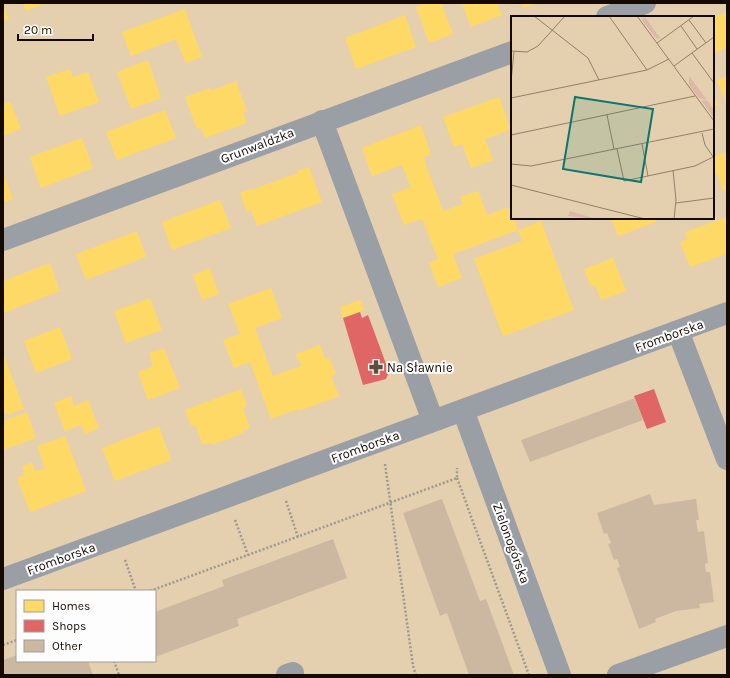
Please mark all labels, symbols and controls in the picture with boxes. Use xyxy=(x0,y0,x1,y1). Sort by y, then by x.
scale bar xyxy=(18,16,93,42)
inset map xyxy=(511,16,714,219)
text: 20 m xyxy=(24,23,52,37)
street label: Grunwaldzka xyxy=(218,125,296,166)
street label: Fromborska xyxy=(633,316,705,355)
pharmacy icon: Na Sławnie xyxy=(368,359,384,375)
place label: Na Sławnie xyxy=(387,360,453,375)
street label: Fromborska xyxy=(329,427,401,466)
street label: Zielonogórska xyxy=(490,501,533,585)
street label: Fromborska xyxy=(25,539,97,578)
legend xyxy=(16,590,156,662)
text: Homes xyxy=(52,599,90,613)
text: Shops xyxy=(52,619,86,633)
text: Other xyxy=(52,639,83,653)

